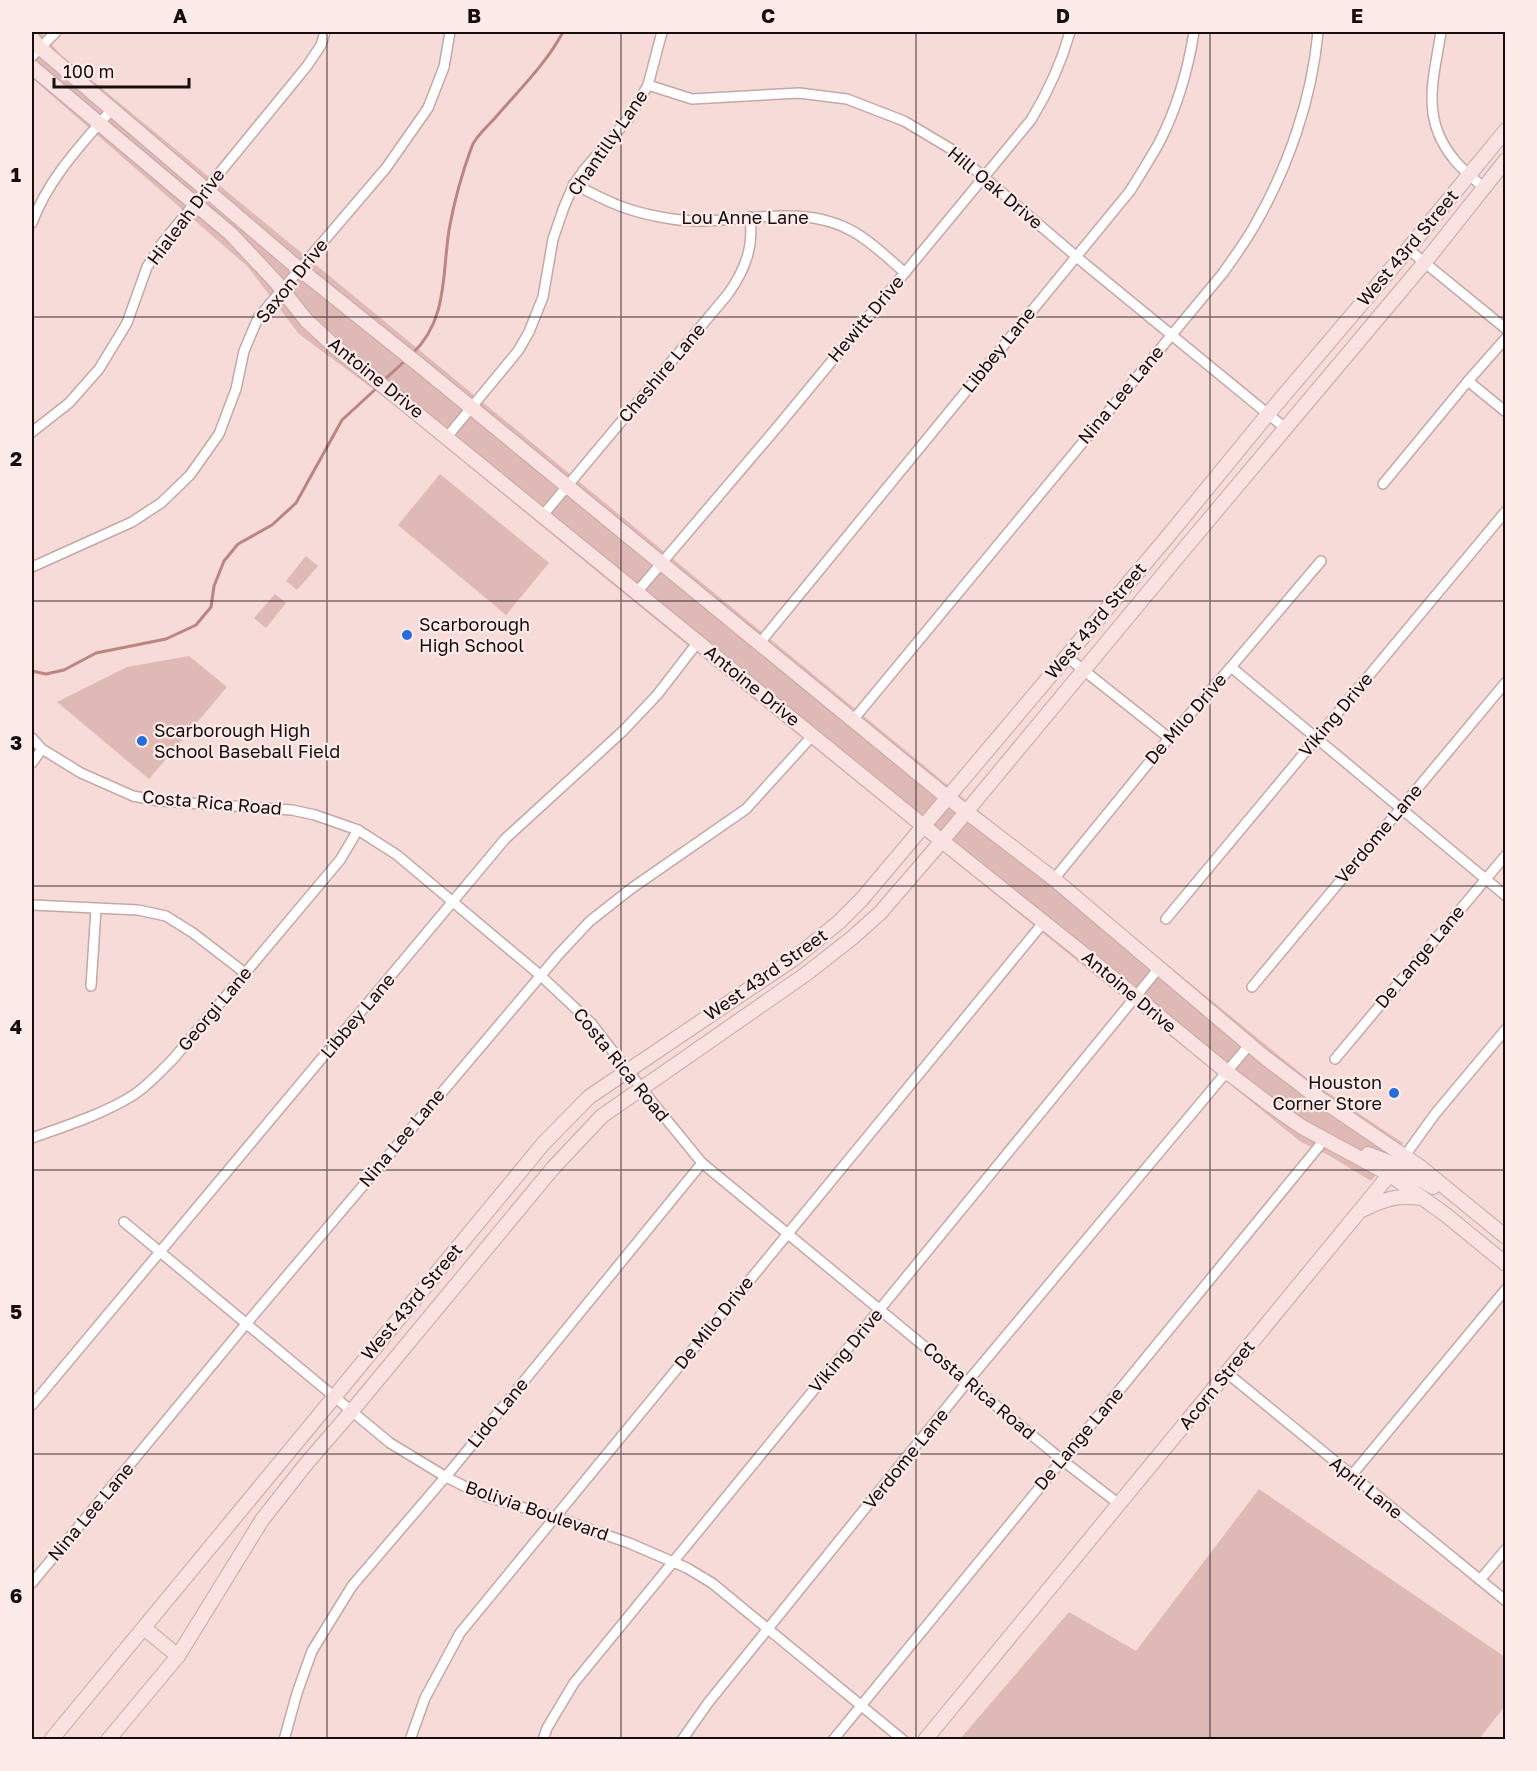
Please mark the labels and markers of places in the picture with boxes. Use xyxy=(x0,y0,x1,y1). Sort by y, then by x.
place label: Scarborough High School xyxy=(419,613,530,656)
marker: Scarborough High School xyxy=(400,628,414,642)
place label: Scarborough High School Baseball Field xyxy=(154,719,340,762)
marker: Scarborough High School Baseball Field xyxy=(135,734,149,748)
place label: Houston Corner Store xyxy=(1272,1071,1382,1114)
marker: Houston Corner Store xyxy=(1387,1086,1401,1100)

